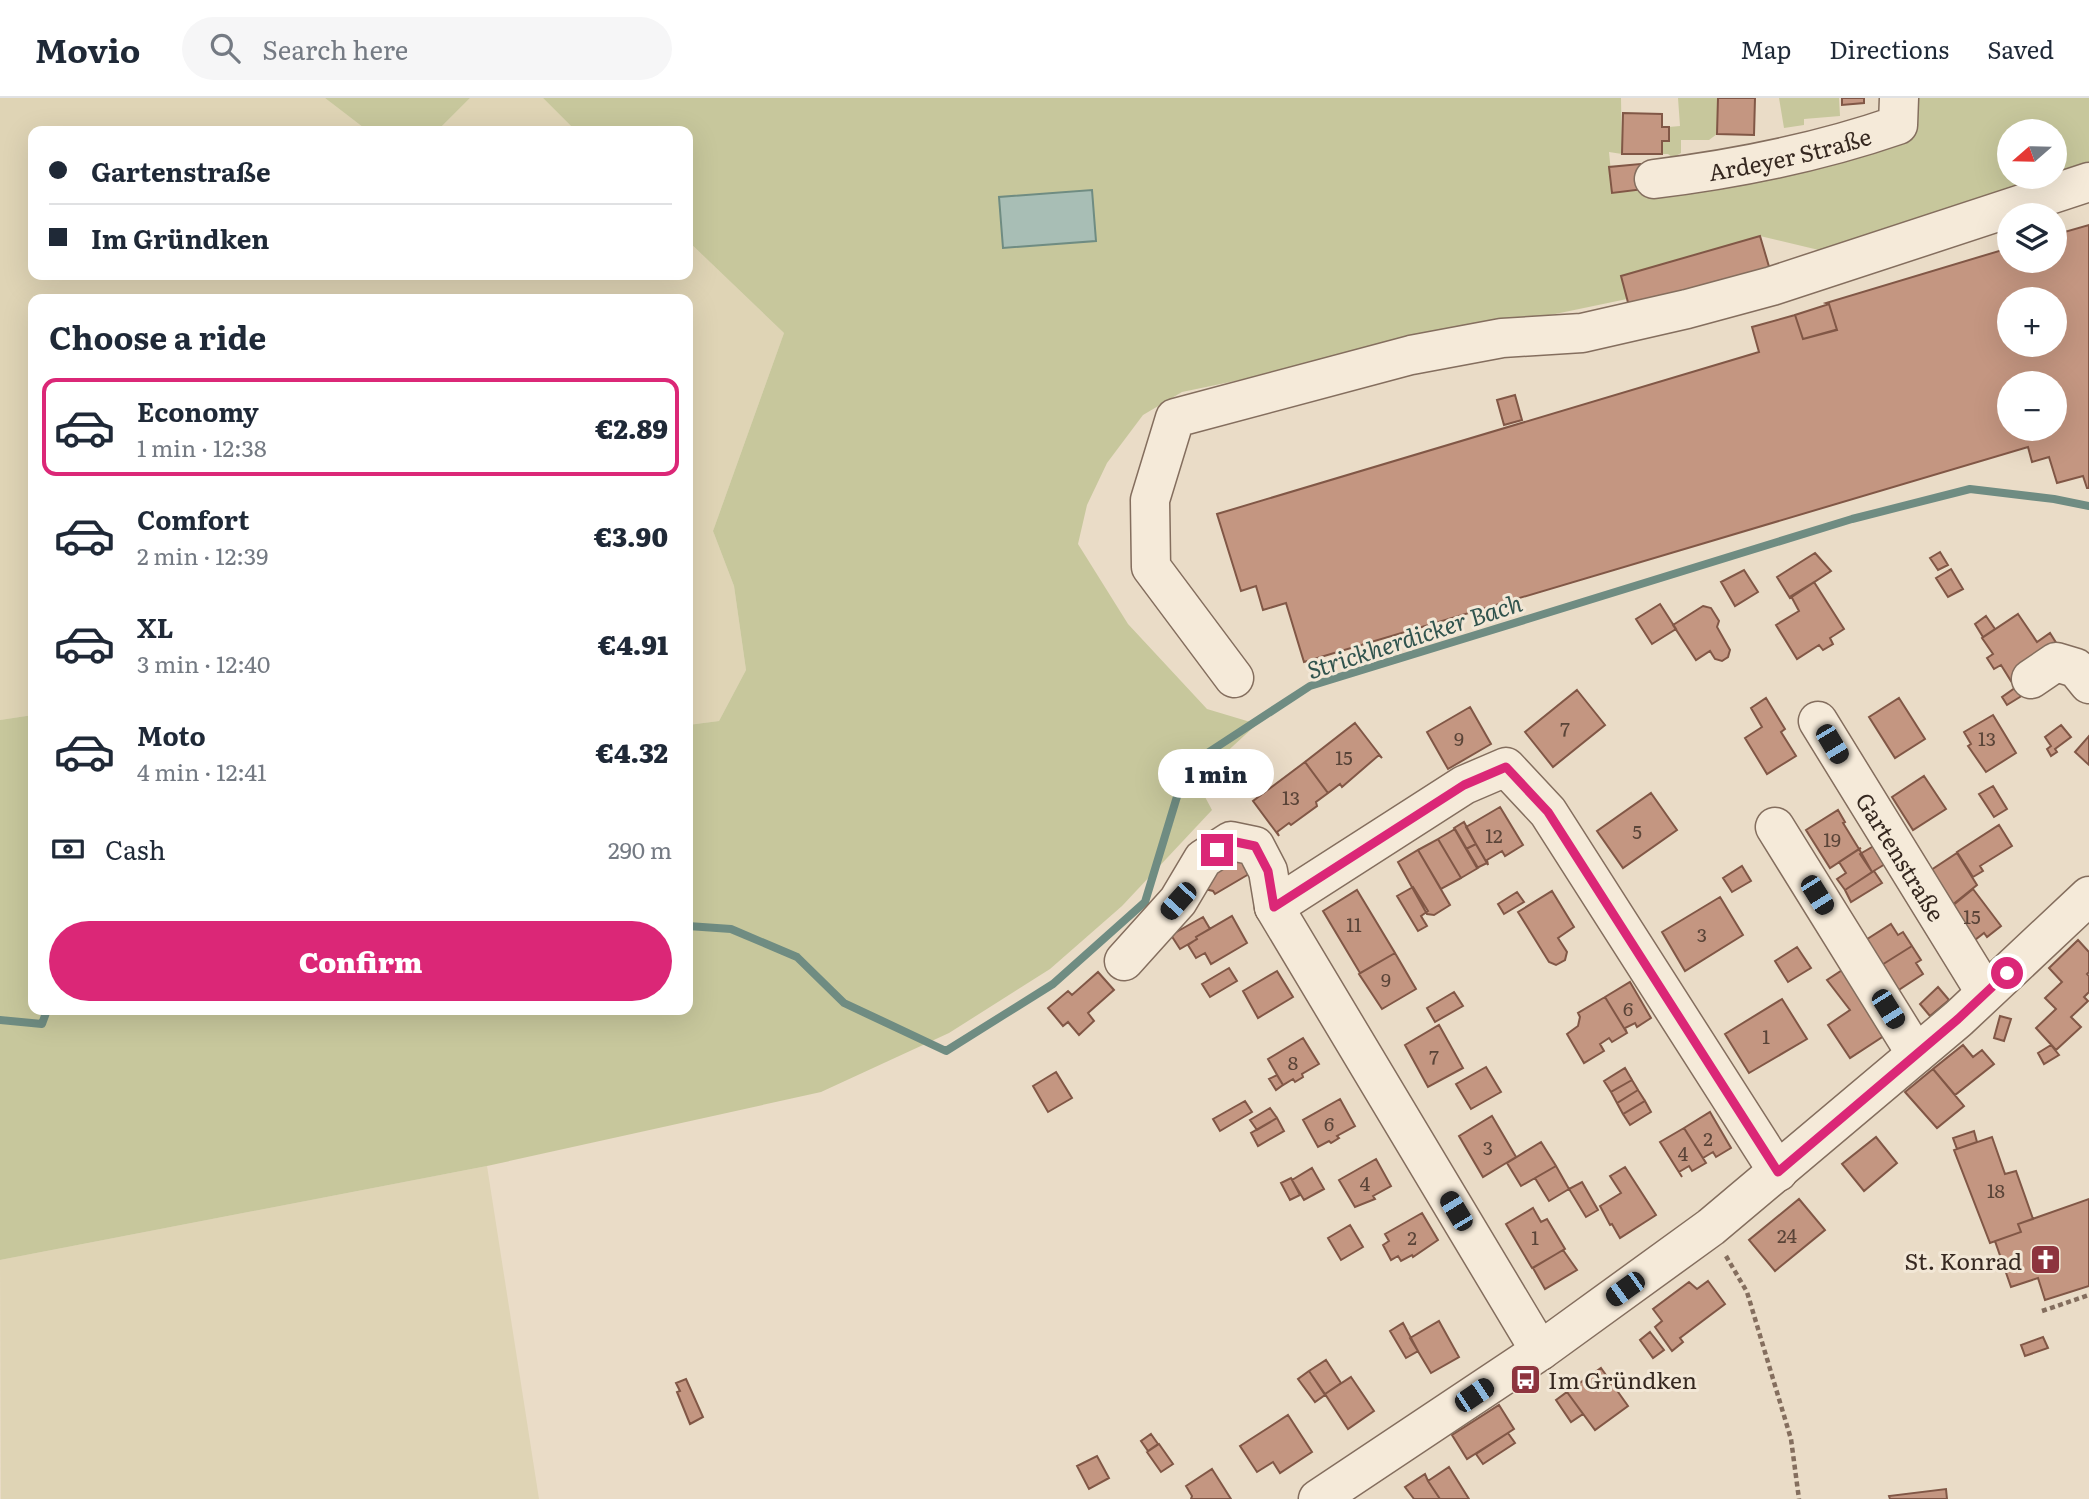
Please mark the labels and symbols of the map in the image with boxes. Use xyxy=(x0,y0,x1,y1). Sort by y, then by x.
street label: Ardeyer Straße xyxy=(1706,118,1875,188)
north arrow xyxy=(1997,119,2067,189)
water label: Strickherdicker Bach xyxy=(1302,584,1526,686)
house number: 7 xyxy=(1560,714,1570,742)
car xyxy=(1813,721,1852,767)
house number: 9 xyxy=(1454,724,1464,752)
house number: 13 xyxy=(1978,724,1996,752)
house number: 15 xyxy=(1335,743,1353,771)
callout: 1 min xyxy=(1159,748,1275,798)
house number: 13 xyxy=(1282,783,1300,811)
street label: Gartenstraße xyxy=(1849,785,1954,928)
house number: 5 xyxy=(1632,817,1642,845)
house number: 12 xyxy=(1485,821,1503,849)
house number: 19 xyxy=(1823,825,1841,853)
route end xyxy=(1201,834,1233,866)
car xyxy=(1797,872,1838,918)
car xyxy=(1157,878,1200,924)
house number: 15 xyxy=(1963,902,1981,930)
house number: 11 xyxy=(1346,910,1362,938)
house number: 3 xyxy=(1697,920,1707,948)
route start xyxy=(1991,957,2023,989)
house number: 9 xyxy=(1381,965,1391,993)
car xyxy=(1868,986,1909,1032)
house number: 6 xyxy=(1623,994,1633,1022)
house number: 1 xyxy=(1762,1022,1770,1050)
house number: 7 xyxy=(1429,1042,1439,1070)
house number: 8 xyxy=(1288,1048,1298,1076)
house number: 6 xyxy=(1324,1109,1334,1137)
house number: 2 xyxy=(1703,1124,1713,1152)
house number: 3 xyxy=(1483,1133,1493,1161)
house number: 4 xyxy=(1678,1139,1689,1167)
house number: 4 xyxy=(1360,1169,1371,1197)
house number: 18 xyxy=(1987,1176,2005,1204)
car xyxy=(1437,1188,1476,1234)
house number: 24 xyxy=(1777,1221,1798,1249)
house number: 2 xyxy=(1407,1223,1417,1251)
house number: 1 xyxy=(1531,1223,1539,1251)
place label: St. Konrad xyxy=(1905,1243,2022,1277)
church icon: St. Konrad xyxy=(2028,1243,2062,1277)
car xyxy=(1602,1268,1649,1310)
bus stop icon: Im Gründken xyxy=(1508,1362,1542,1396)
place label: Im Gründken xyxy=(1548,1362,1697,1396)
car xyxy=(1451,1375,1498,1415)

